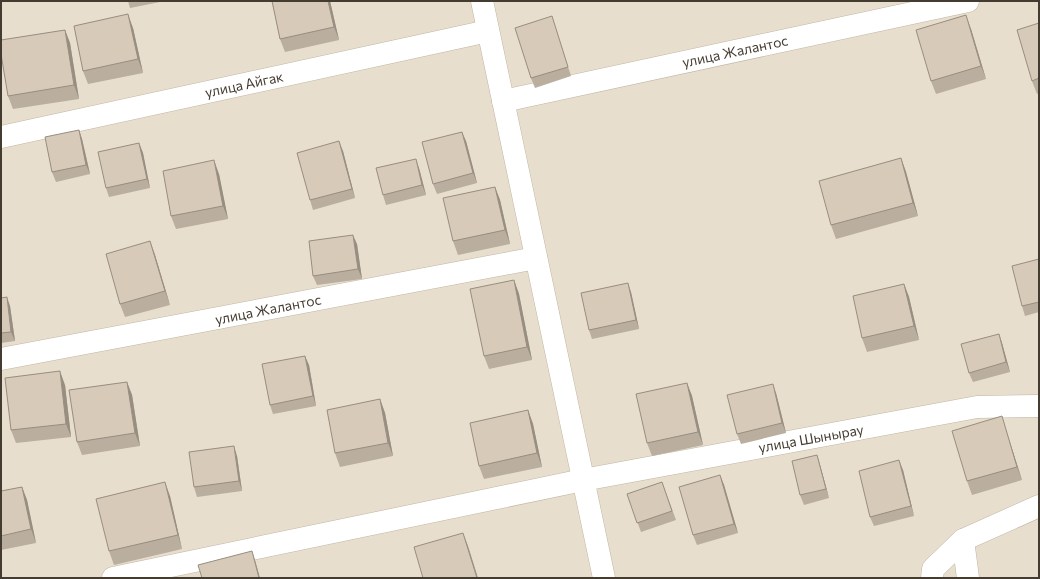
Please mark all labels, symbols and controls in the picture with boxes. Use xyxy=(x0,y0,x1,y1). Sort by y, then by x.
street label: улица Жалантос xyxy=(681,31,790,71)
street label: улица Айгак xyxy=(203,67,285,101)
street label: улица Жалантос xyxy=(213,290,323,328)
street label: улица Шынырау xyxy=(757,420,865,456)

